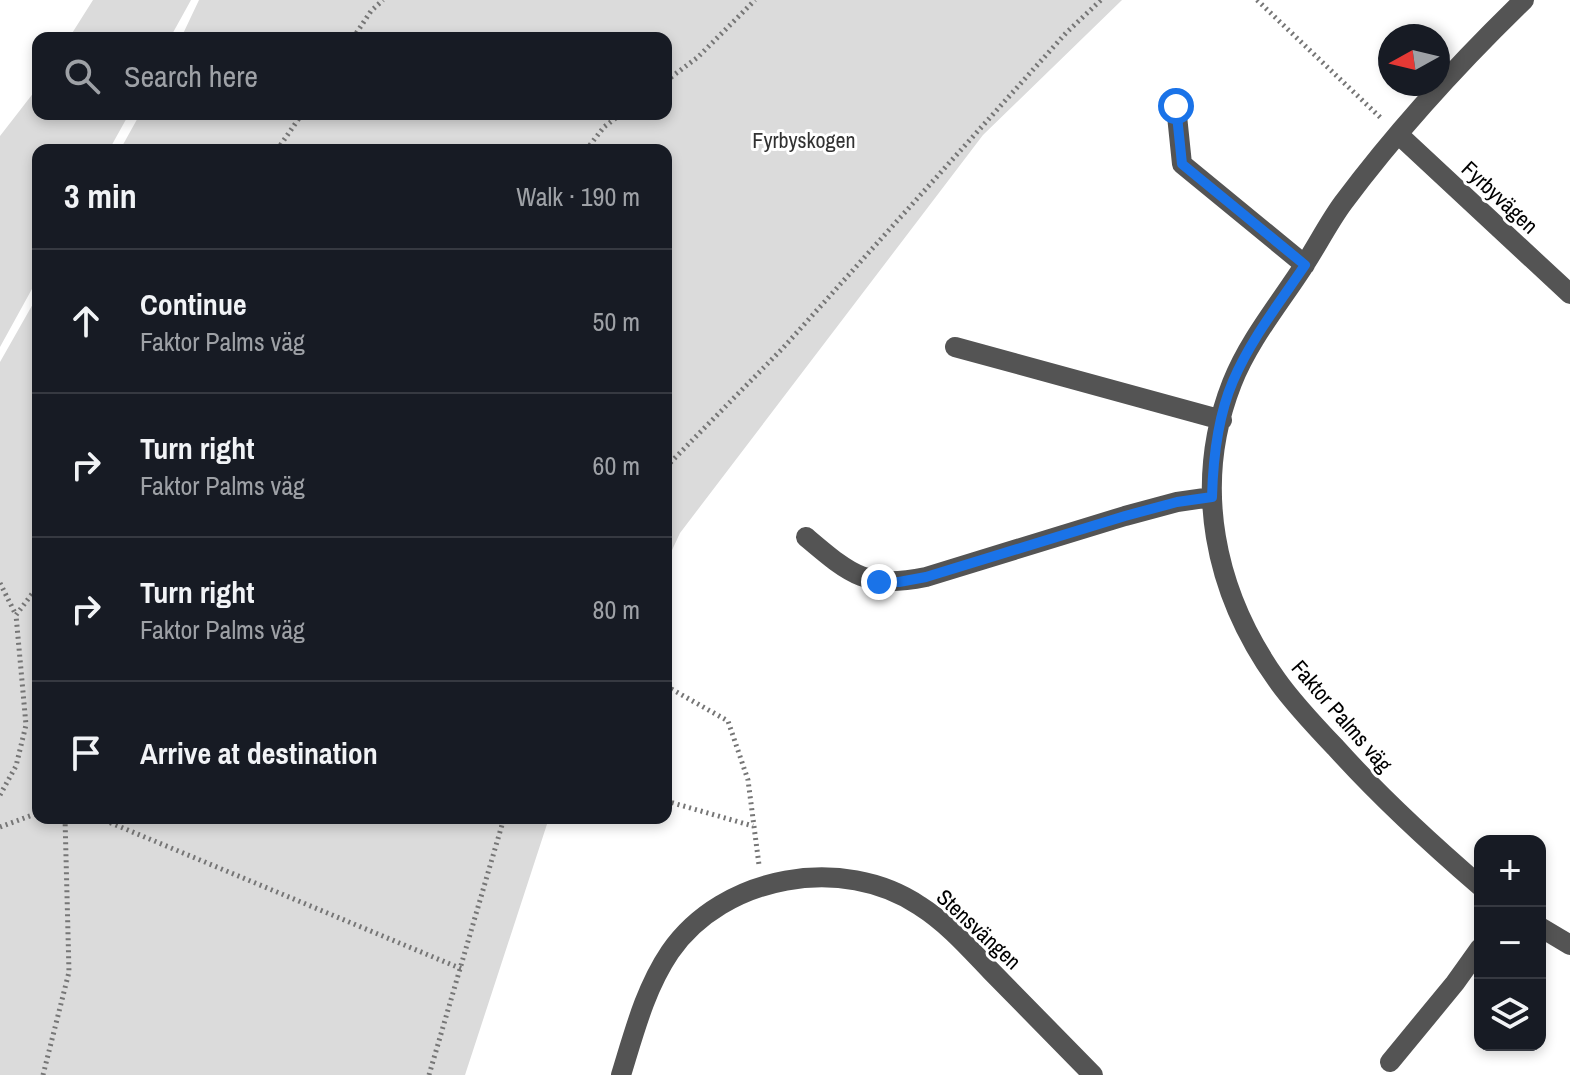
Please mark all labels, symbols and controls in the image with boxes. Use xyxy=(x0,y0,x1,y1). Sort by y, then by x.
north arrow xyxy=(1378,24,1450,96)
search box xyxy=(32,32,672,120)
icon: search xyxy=(60,54,104,98)
text: Search here xyxy=(124,56,258,96)
route start xyxy=(1158,88,1194,124)
park label: Fyrbyskogen xyxy=(752,125,856,155)
street label: Fyrbyvägen xyxy=(1455,154,1545,240)
text: 3 min xyxy=(64,173,137,219)
text: Walk · 190 m xyxy=(516,179,640,214)
text: Continue xyxy=(140,284,247,324)
icon: ahead xyxy=(64,299,108,343)
text: 50 m xyxy=(593,304,640,339)
text: Faktor Palms väg xyxy=(140,324,305,359)
text: Turn right xyxy=(140,428,254,468)
icon: right xyxy=(64,443,108,487)
text: 60 m xyxy=(593,448,640,483)
text: Faktor Palms väg xyxy=(140,468,305,503)
route end xyxy=(861,564,897,600)
text: Turn right xyxy=(140,572,254,612)
icon: right xyxy=(64,587,108,631)
text: 80 m xyxy=(593,592,640,627)
text: Faktor Palms väg xyxy=(140,612,305,647)
street label: Faktor Palms väg xyxy=(1285,654,1399,778)
icon: arrive xyxy=(64,731,108,775)
text: Arrive at destination xyxy=(140,733,378,773)
map controls xyxy=(1474,835,1546,1051)
button: + xyxy=(1474,835,1546,907)
street label: Stensvängen xyxy=(930,882,1028,976)
button: − xyxy=(1474,907,1546,979)
button: layers xyxy=(1474,979,1546,1051)

